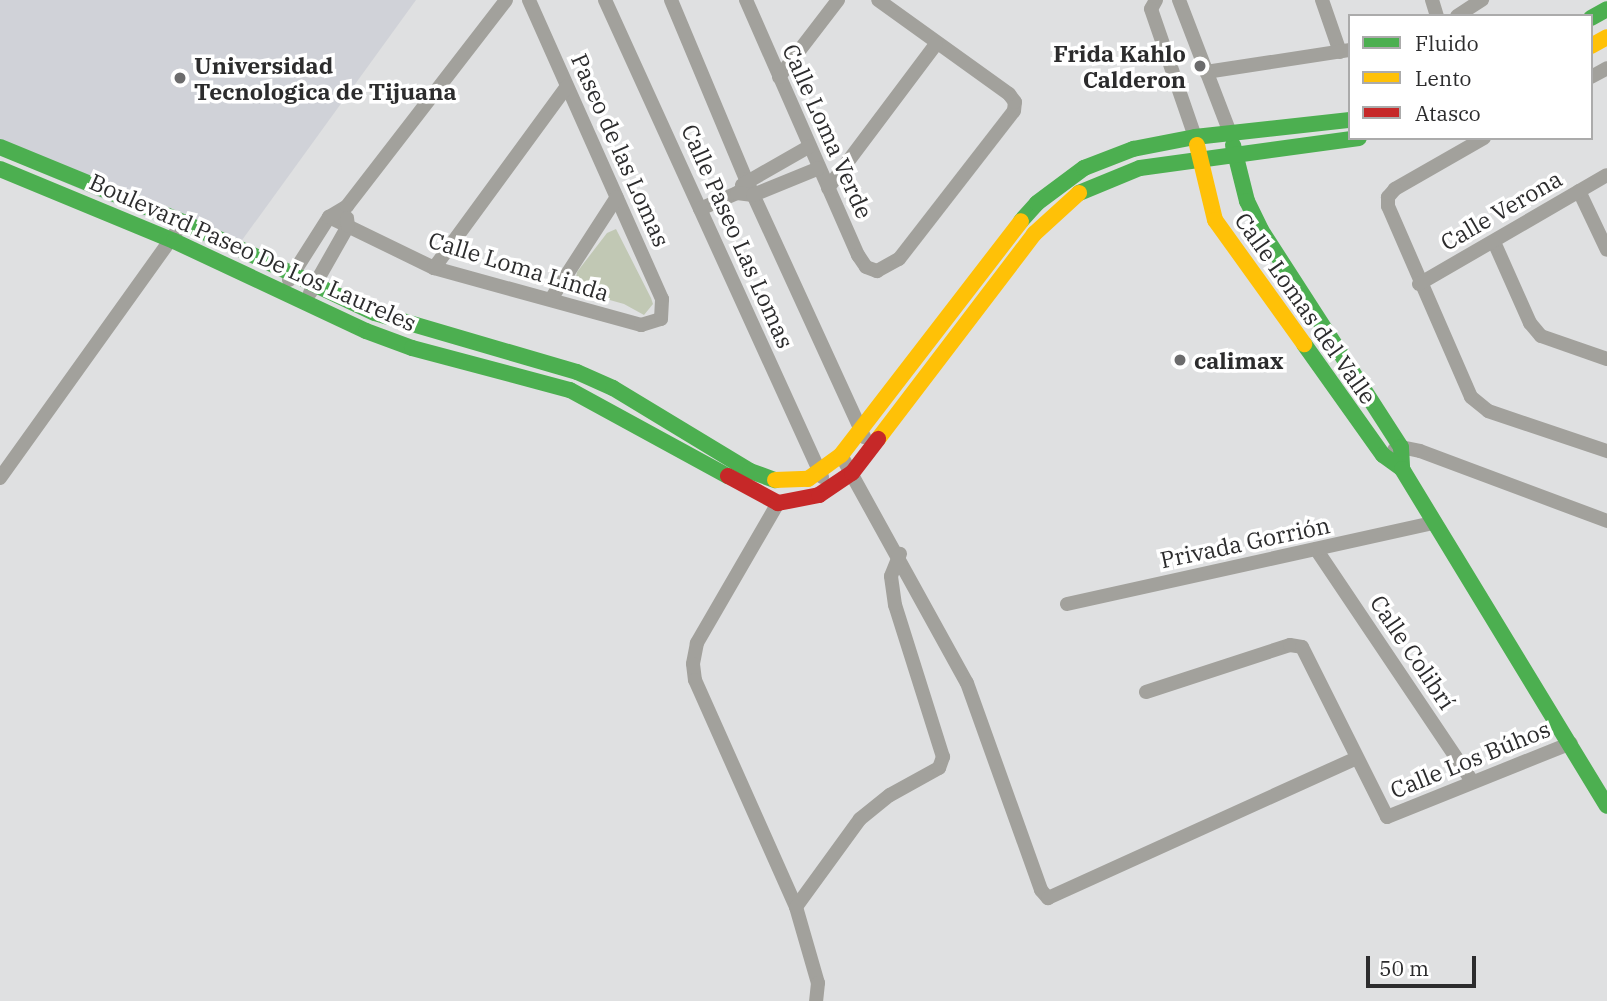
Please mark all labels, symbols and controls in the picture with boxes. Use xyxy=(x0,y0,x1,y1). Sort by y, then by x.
legend xyxy=(1348,14,1593,140)
text: Fluido xyxy=(1415,29,1479,57)
place label: Frida Kahlo Calderon xyxy=(1053,39,1186,93)
street label: Calle Loma Verde xyxy=(777,40,879,222)
street label: Paseo de las Lomas xyxy=(566,49,676,251)
place label: Universidad Tecnologica de Tijuana xyxy=(194,51,457,105)
marker: Frida Kahlo Calderon xyxy=(1192,58,1208,74)
text: Lento xyxy=(1415,64,1471,92)
marker: Universidad Tecnologica de Tijuana xyxy=(172,70,188,86)
text: Atasco xyxy=(1415,99,1481,127)
street label: Calle Paseo Las Lomas xyxy=(676,120,800,352)
street label: Calle Verona xyxy=(1435,164,1567,256)
street label: Boulevard Paseo De Los Laureles xyxy=(85,167,421,337)
street label: Calle Lomas del Valle xyxy=(1229,207,1383,409)
street label: Calle Loma Linda xyxy=(425,225,613,307)
place label: calimax xyxy=(1194,346,1284,374)
marker: calimax xyxy=(1172,352,1188,368)
street label: Privada Gorrión xyxy=(1158,511,1332,573)
street label: Calle Colibrí xyxy=(1365,590,1461,714)
street label: Calle Los Búhos xyxy=(1386,714,1554,804)
scale bar xyxy=(1369,942,1479,986)
text: 50 m xyxy=(1379,954,1429,982)

